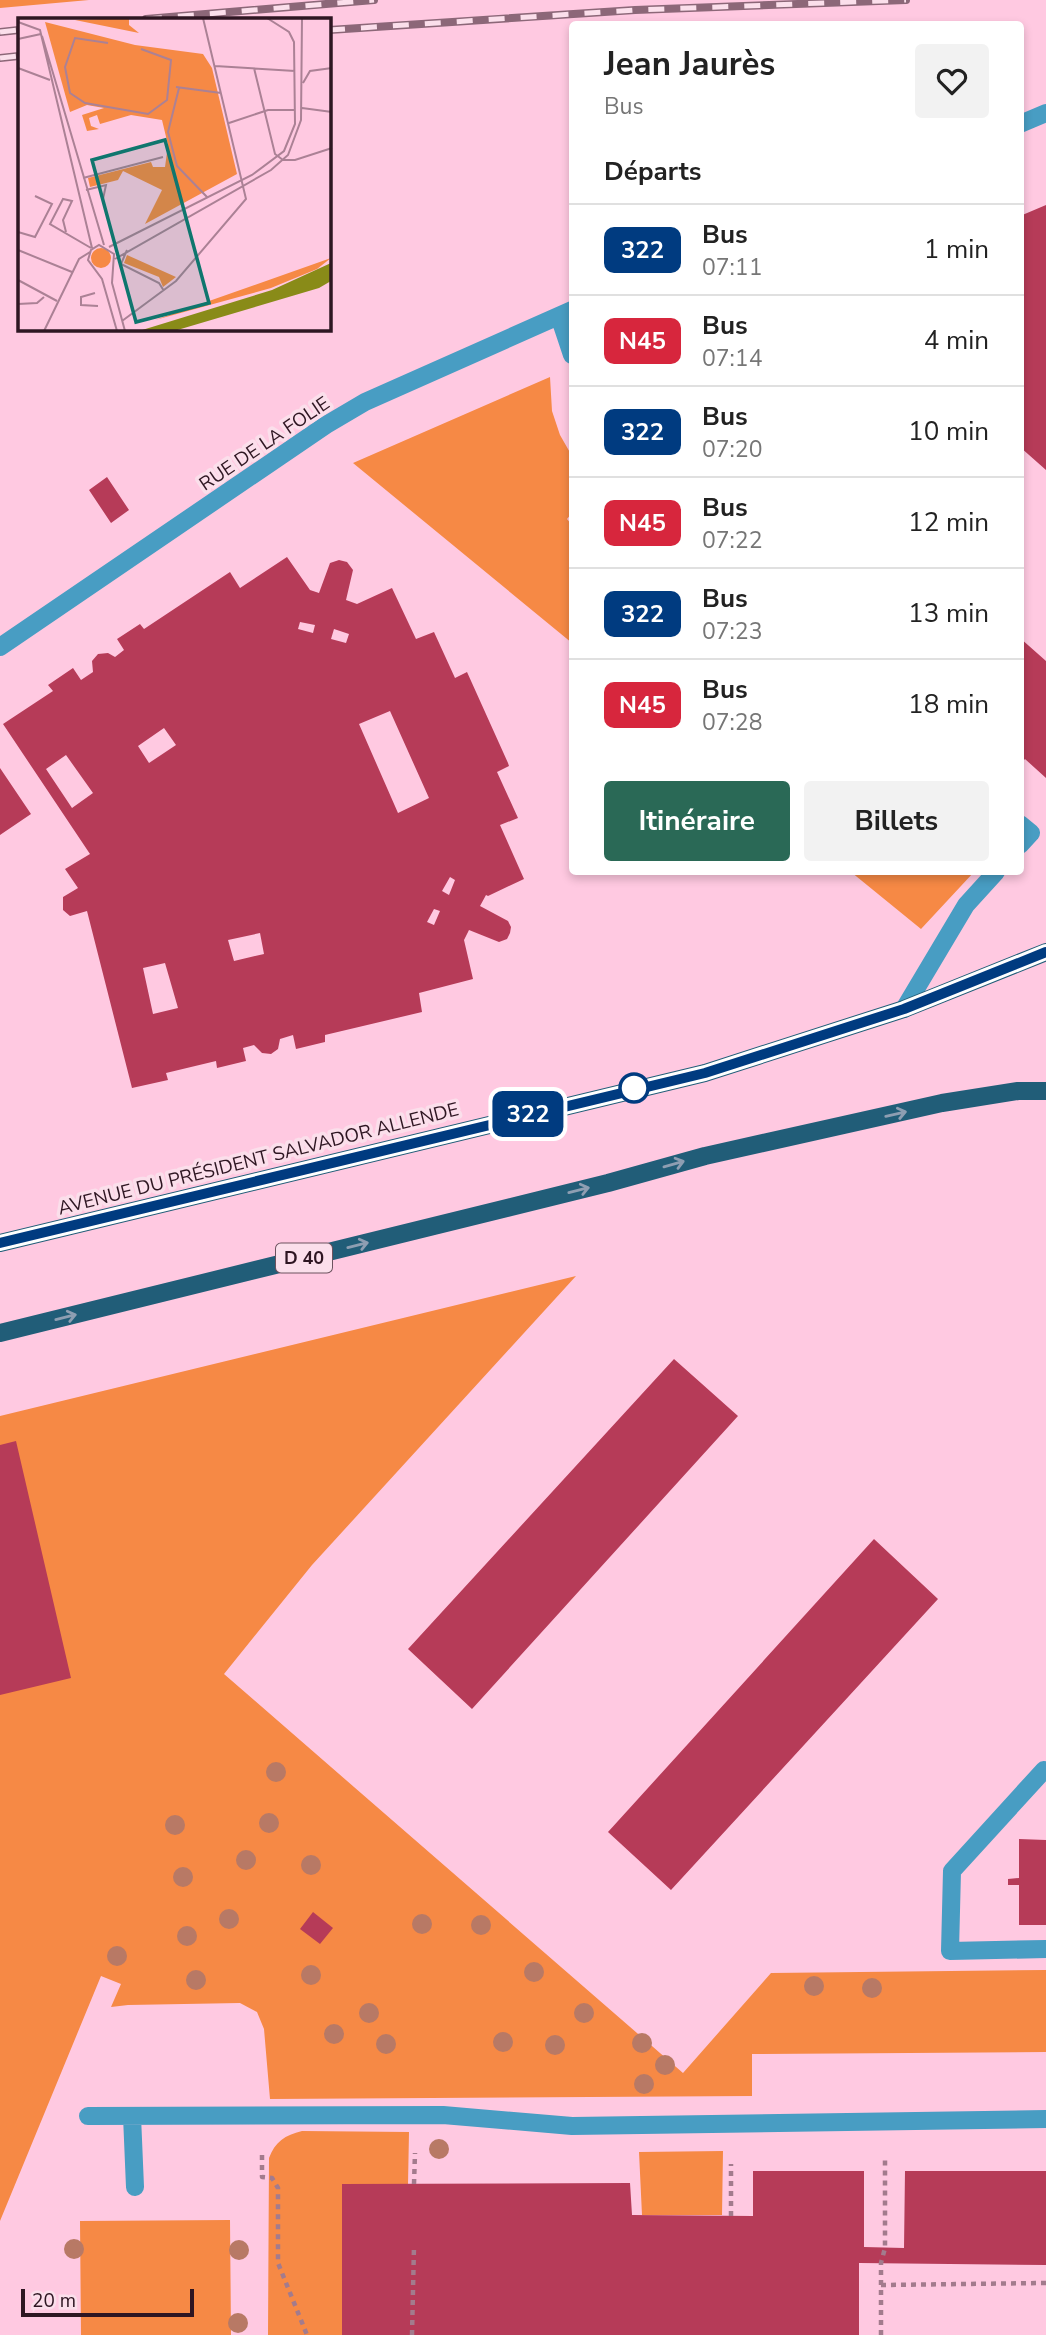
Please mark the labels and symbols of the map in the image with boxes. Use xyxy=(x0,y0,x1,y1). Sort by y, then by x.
inset map xyxy=(18,18,331,331)
street label: RUE DE LA FOLIE xyxy=(194,391,335,497)
unlabelled marker xyxy=(619,1073,649,1103)
line badge: 322 xyxy=(488,1091,568,1137)
street label: AVENUE DU PRÉSIDENT SALVADOR ALLENDE xyxy=(55,1096,461,1221)
one-way arrow xyxy=(884,1107,907,1120)
one-way arrow xyxy=(663,1157,685,1170)
one-way arrow xyxy=(567,1183,590,1196)
one-way arrow xyxy=(347,1238,369,1251)
road number: D 40 xyxy=(276,1244,332,1273)
one-way arrow xyxy=(54,1310,77,1323)
scale bar xyxy=(21,2286,194,2318)

